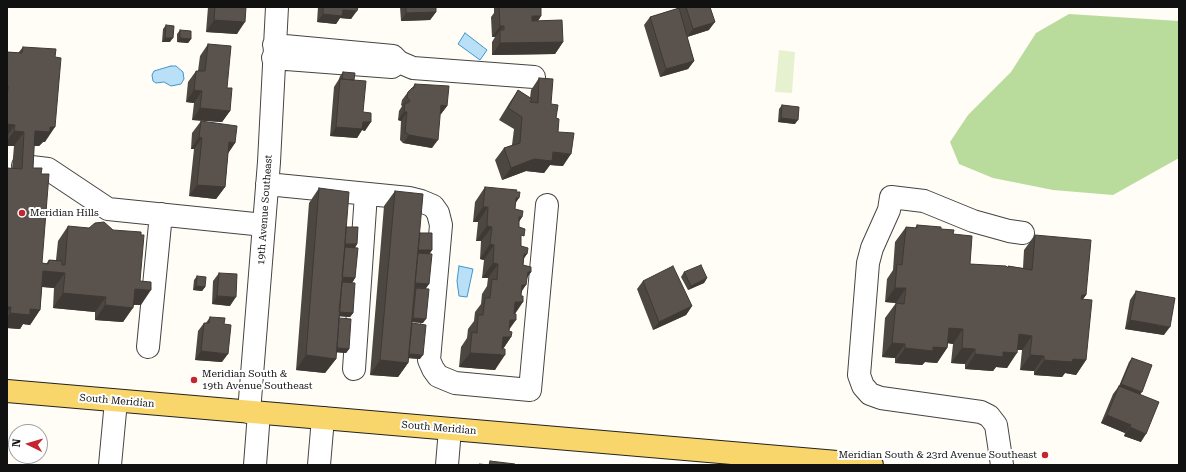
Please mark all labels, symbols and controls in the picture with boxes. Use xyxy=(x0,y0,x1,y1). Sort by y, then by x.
street label: 19th Avenue Southeast xyxy=(255,154,275,266)
place label: Meridian Hills xyxy=(30,207,99,219)
marker: Meridian Hills xyxy=(17,208,27,218)
place label: Meridian South & 19th Avenue Southeast xyxy=(202,368,313,392)
marker: Meridian South & 19th Avenue Southeast xyxy=(189,375,199,385)
street label: South Meridian xyxy=(79,392,155,410)
street label: South Meridian xyxy=(401,419,477,437)
north arrow xyxy=(8,424,48,464)
text: N xyxy=(10,438,23,448)
place label: Meridian South & 23rd Avenue Southeast xyxy=(839,449,1037,461)
marker: Meridian South & 23rd Avenue Southeast xyxy=(1040,450,1050,460)

